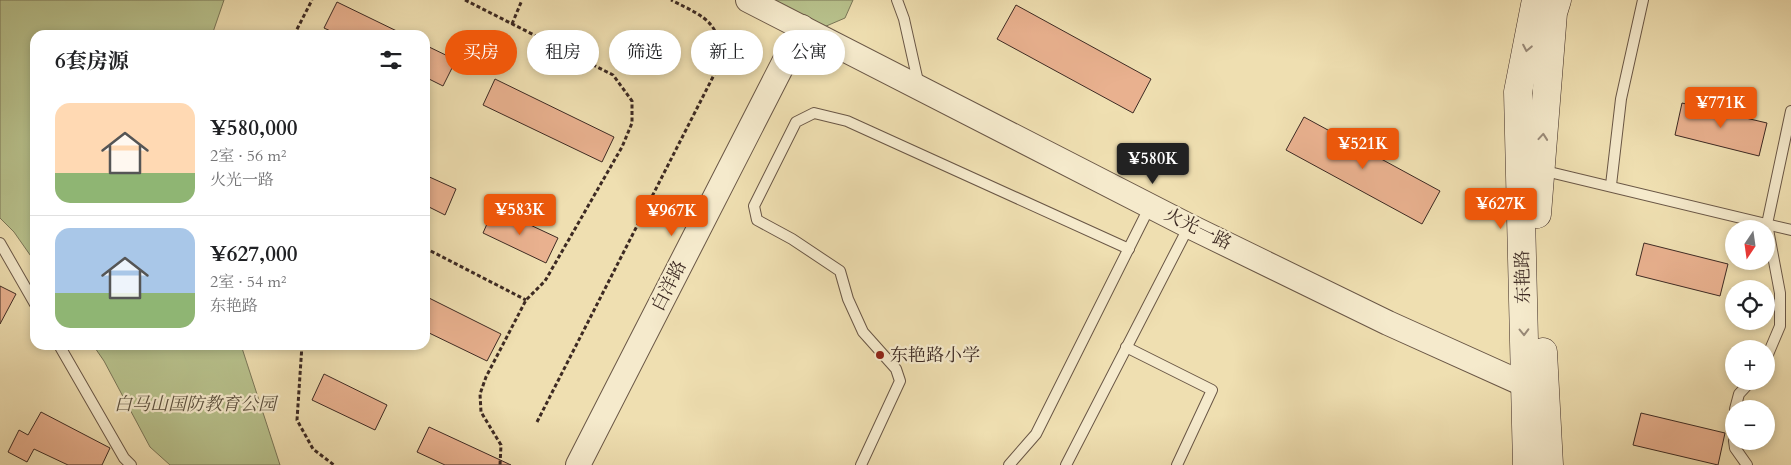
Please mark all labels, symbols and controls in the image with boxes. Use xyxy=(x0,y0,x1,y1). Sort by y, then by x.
chip: 买房 xyxy=(445,30,517,75)
chip: 租房 xyxy=(527,30,599,75)
chip: 筛选 xyxy=(609,30,681,75)
chip: 新上 xyxy=(691,30,763,75)
chip: 公寓 xyxy=(773,30,845,75)
one-way arrow xyxy=(1522,43,1533,52)
icon: filters xyxy=(377,46,405,74)
text: 6套房源 xyxy=(55,47,129,76)
pin: ¥771K xyxy=(1686,86,1756,129)
text: ¥771K xyxy=(1696,92,1746,114)
text: ¥580,000 xyxy=(210,114,297,143)
icon: home xyxy=(95,123,155,183)
pin: ¥521K xyxy=(1328,128,1398,170)
text: ¥521K xyxy=(1338,133,1388,155)
one-way arrow xyxy=(1537,133,1548,141)
pin: ¥580K xyxy=(1118,142,1188,185)
text: 2室 · 56 m² xyxy=(210,145,286,167)
text: ¥580K xyxy=(1128,148,1178,170)
text: 火光一路 xyxy=(210,169,274,191)
pin: ¥627K xyxy=(1466,188,1536,230)
text: ¥627K xyxy=(1476,193,1526,215)
pin: ¥583K xyxy=(485,194,555,236)
pin: ¥967K xyxy=(637,194,707,237)
text: ¥583K xyxy=(495,199,545,221)
text: ¥967K xyxy=(647,200,697,222)
street label: 火光一路 xyxy=(1160,202,1236,256)
north arrow xyxy=(1725,220,1775,270)
map controls xyxy=(1725,220,1775,450)
text: ¥627,000 xyxy=(210,240,297,269)
icon: home xyxy=(95,248,155,308)
street label: 东艳路 xyxy=(1510,250,1536,304)
street label: 白洋路 xyxy=(646,256,692,316)
text: 2室 · 54 m² xyxy=(210,271,286,293)
button: locate xyxy=(1725,280,1775,330)
text: 东艳路 xyxy=(210,295,258,317)
one-way arrow xyxy=(1519,328,1530,336)
button: + xyxy=(1725,340,1775,390)
place label: 东艳路小学 xyxy=(890,343,980,368)
marker: 东艳路小学 xyxy=(874,349,886,361)
park label: 白马山国防教育公园 xyxy=(114,392,279,417)
button: − xyxy=(1725,400,1775,450)

